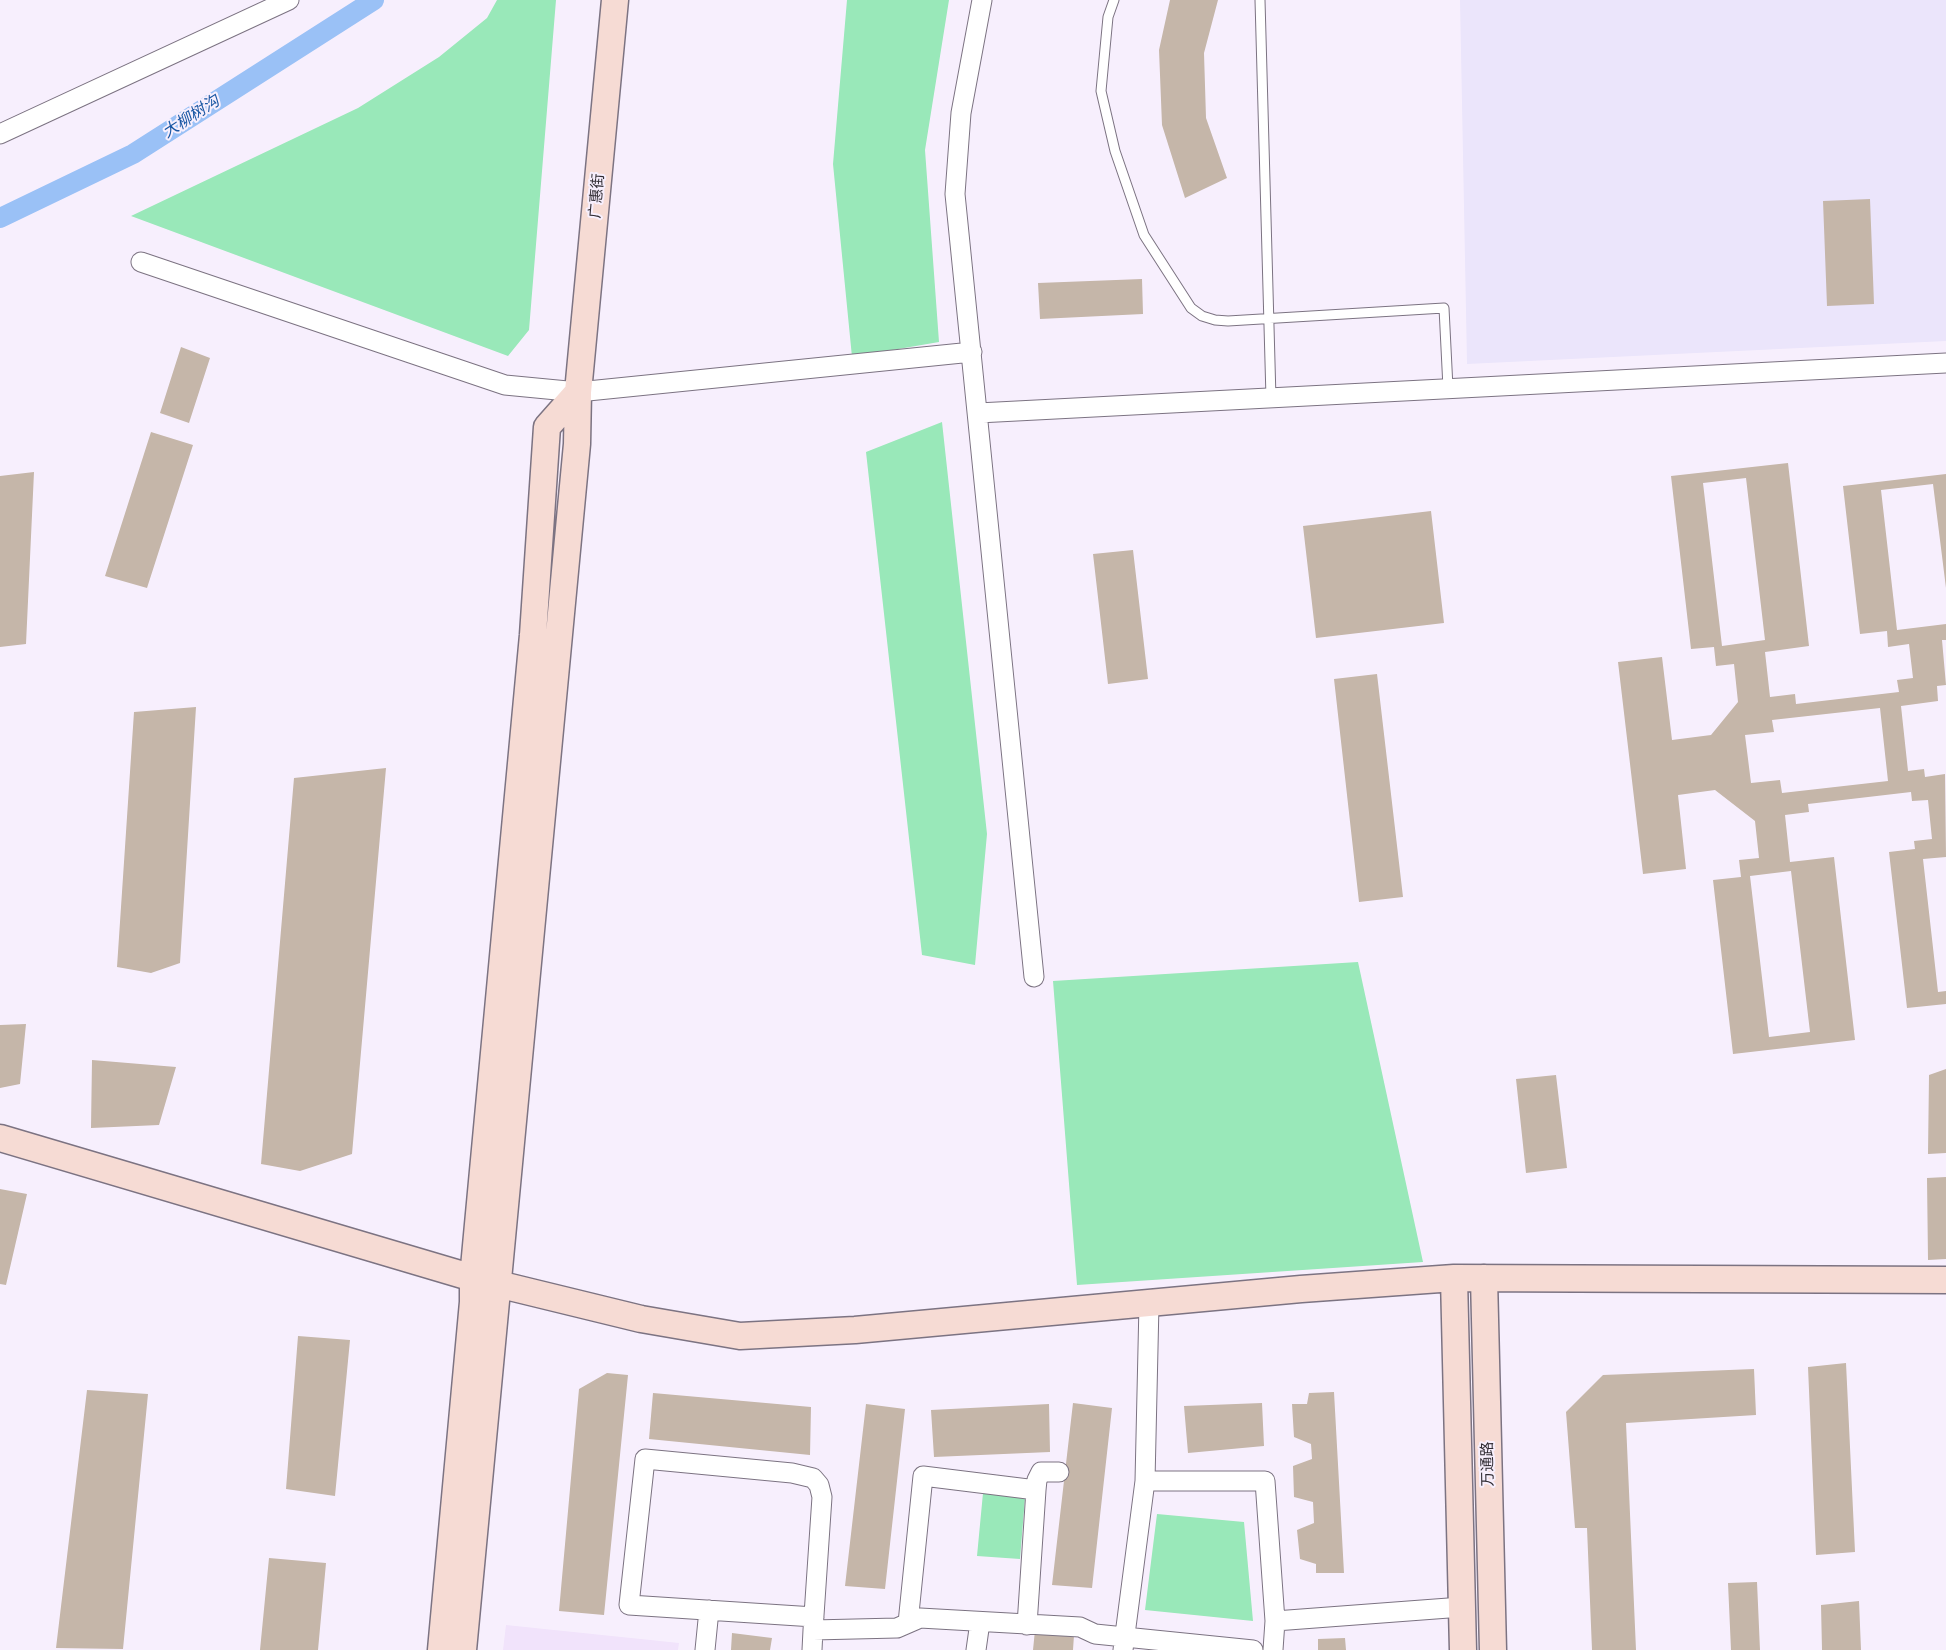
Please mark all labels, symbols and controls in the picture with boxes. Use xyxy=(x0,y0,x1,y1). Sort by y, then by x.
water label: 大柳树沟 xyxy=(159,92,223,142)
street label: 广惠街 xyxy=(586,173,608,219)
street label: 万通路 xyxy=(1479,1441,1497,1487)

